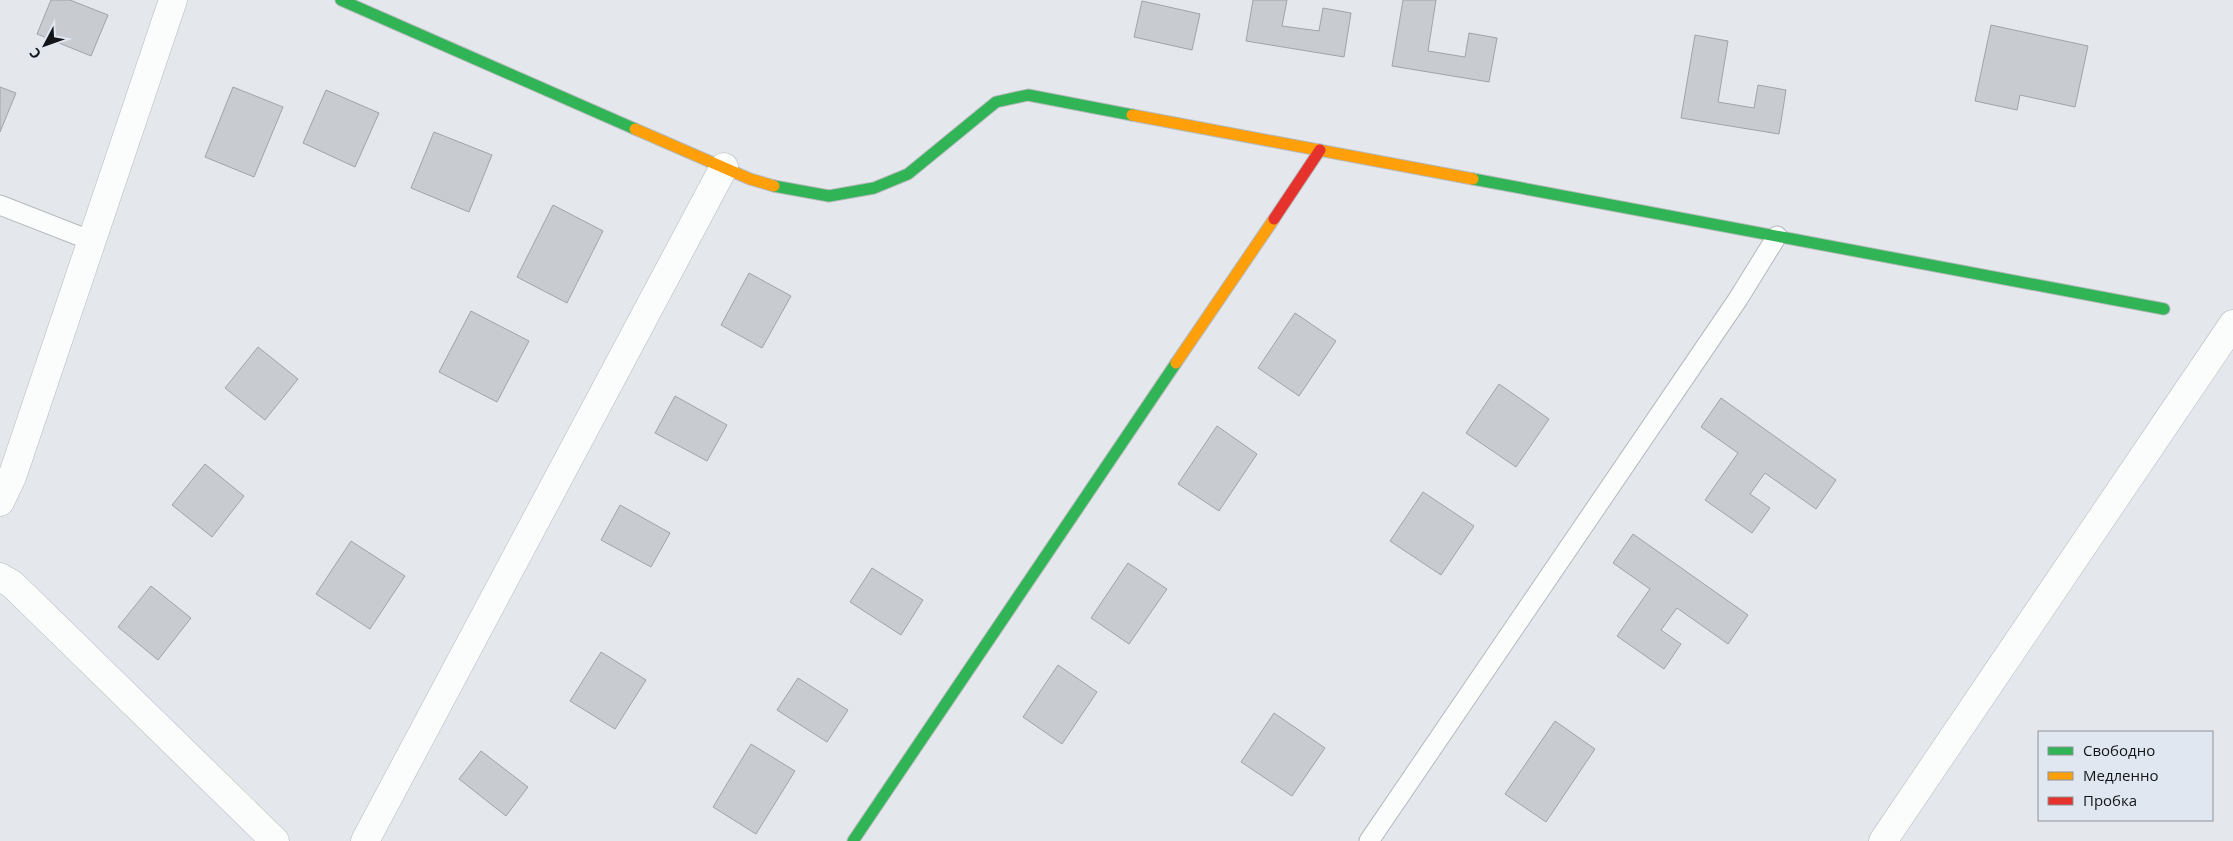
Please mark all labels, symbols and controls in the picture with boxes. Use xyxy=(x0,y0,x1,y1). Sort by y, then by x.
north arrow xyxy=(20,20,70,70)
text: С xyxy=(25,44,45,63)
legend xyxy=(2038,731,2213,821)
text: Свободно xyxy=(2083,740,2155,760)
text: Медленно xyxy=(2083,765,2159,785)
text: Пробка xyxy=(2083,790,2137,810)

